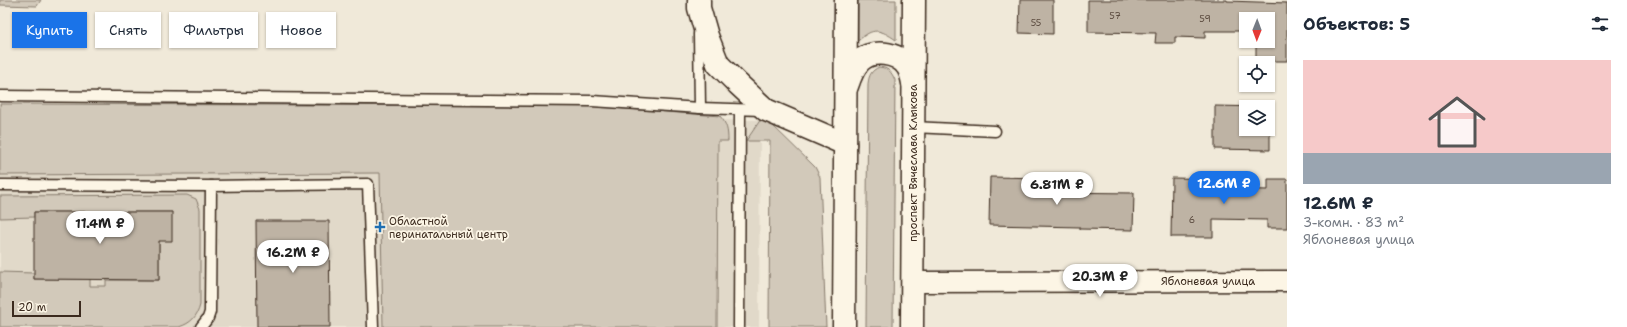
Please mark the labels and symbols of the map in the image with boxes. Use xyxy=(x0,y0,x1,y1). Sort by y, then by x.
house number: 57 xyxy=(1109,10,1121,22)
north arrow xyxy=(1239,12,1275,48)
house number: 59 xyxy=(1199,13,1211,25)
house number: 55 xyxy=(1031,17,1041,29)
street label: проспект Вячеслава Клыкова xyxy=(906,84,921,242)
pin: 12.6M ₽ xyxy=(1187,171,1261,205)
pin: 6.81M ₽ xyxy=(1020,172,1094,206)
pin: 11.4M ₽ xyxy=(63,211,137,245)
place label: Областной перинатальный центр xyxy=(389,214,508,242)
house number: 6 xyxy=(1189,214,1195,226)
marker: Областной перинатальный центр xyxy=(374,221,386,233)
pin: 16.2M ₽ xyxy=(256,240,330,274)
pin: 20.3M ₽ xyxy=(1063,264,1137,298)
street label: Яблоневая улица xyxy=(1161,274,1255,289)
scale bar xyxy=(12,299,81,318)

